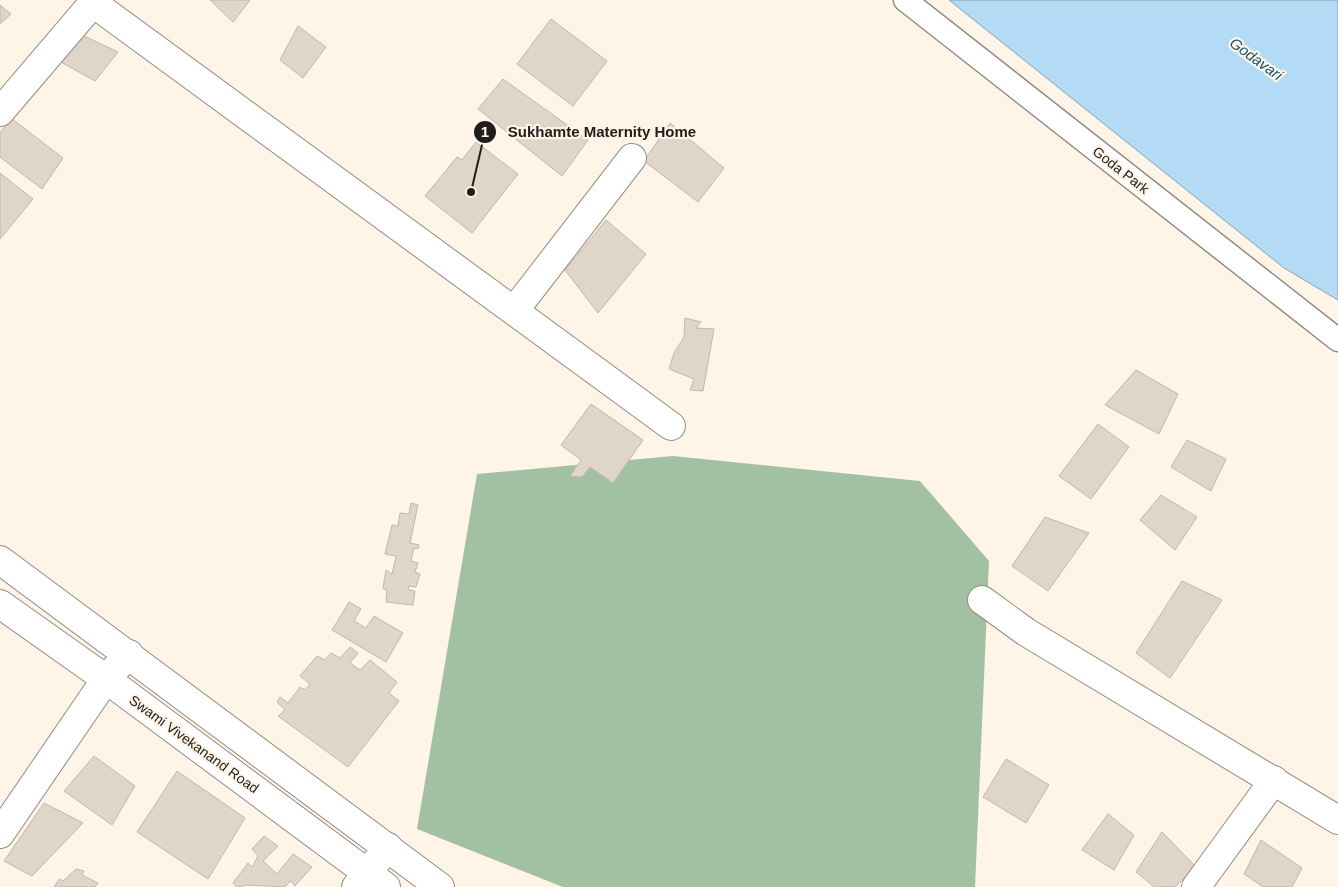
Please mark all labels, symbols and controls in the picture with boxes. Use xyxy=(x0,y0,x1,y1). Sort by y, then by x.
water label: Godavari xyxy=(1227,34,1286,84)
callout: Sukhamte Maternity Home xyxy=(473,117,706,147)
text: 1 xyxy=(481,123,489,140)
text: Sukhamte Maternity Home xyxy=(508,123,696,140)
street label: Goda Park xyxy=(1090,143,1153,198)
street label: Swami Vivekanand Road xyxy=(126,692,262,796)

